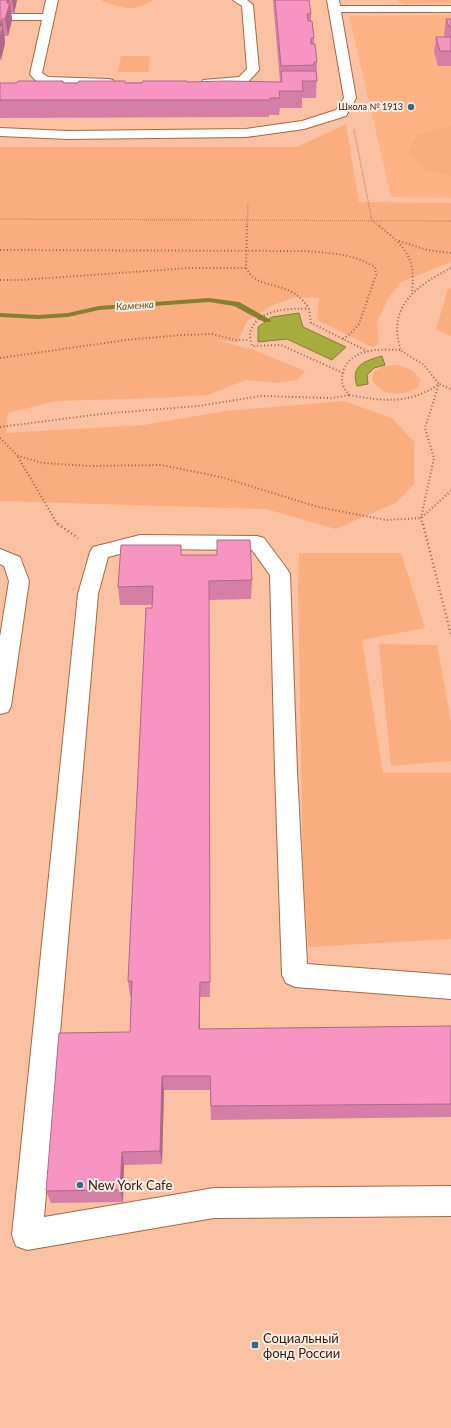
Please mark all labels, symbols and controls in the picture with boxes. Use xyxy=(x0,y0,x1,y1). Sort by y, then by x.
place label: Школа № 1913 xyxy=(338,101,403,112)
marker: Школа № 1913 xyxy=(406,102,416,112)
water label: Каменка xyxy=(116,298,154,312)
place label: New York Cafe xyxy=(88,1177,172,1193)
marker: New York Cafe xyxy=(75,1180,85,1190)
place label: Социальный фонд России xyxy=(263,1330,340,1361)
marker: Социальный фонд России xyxy=(250,1340,260,1350)

